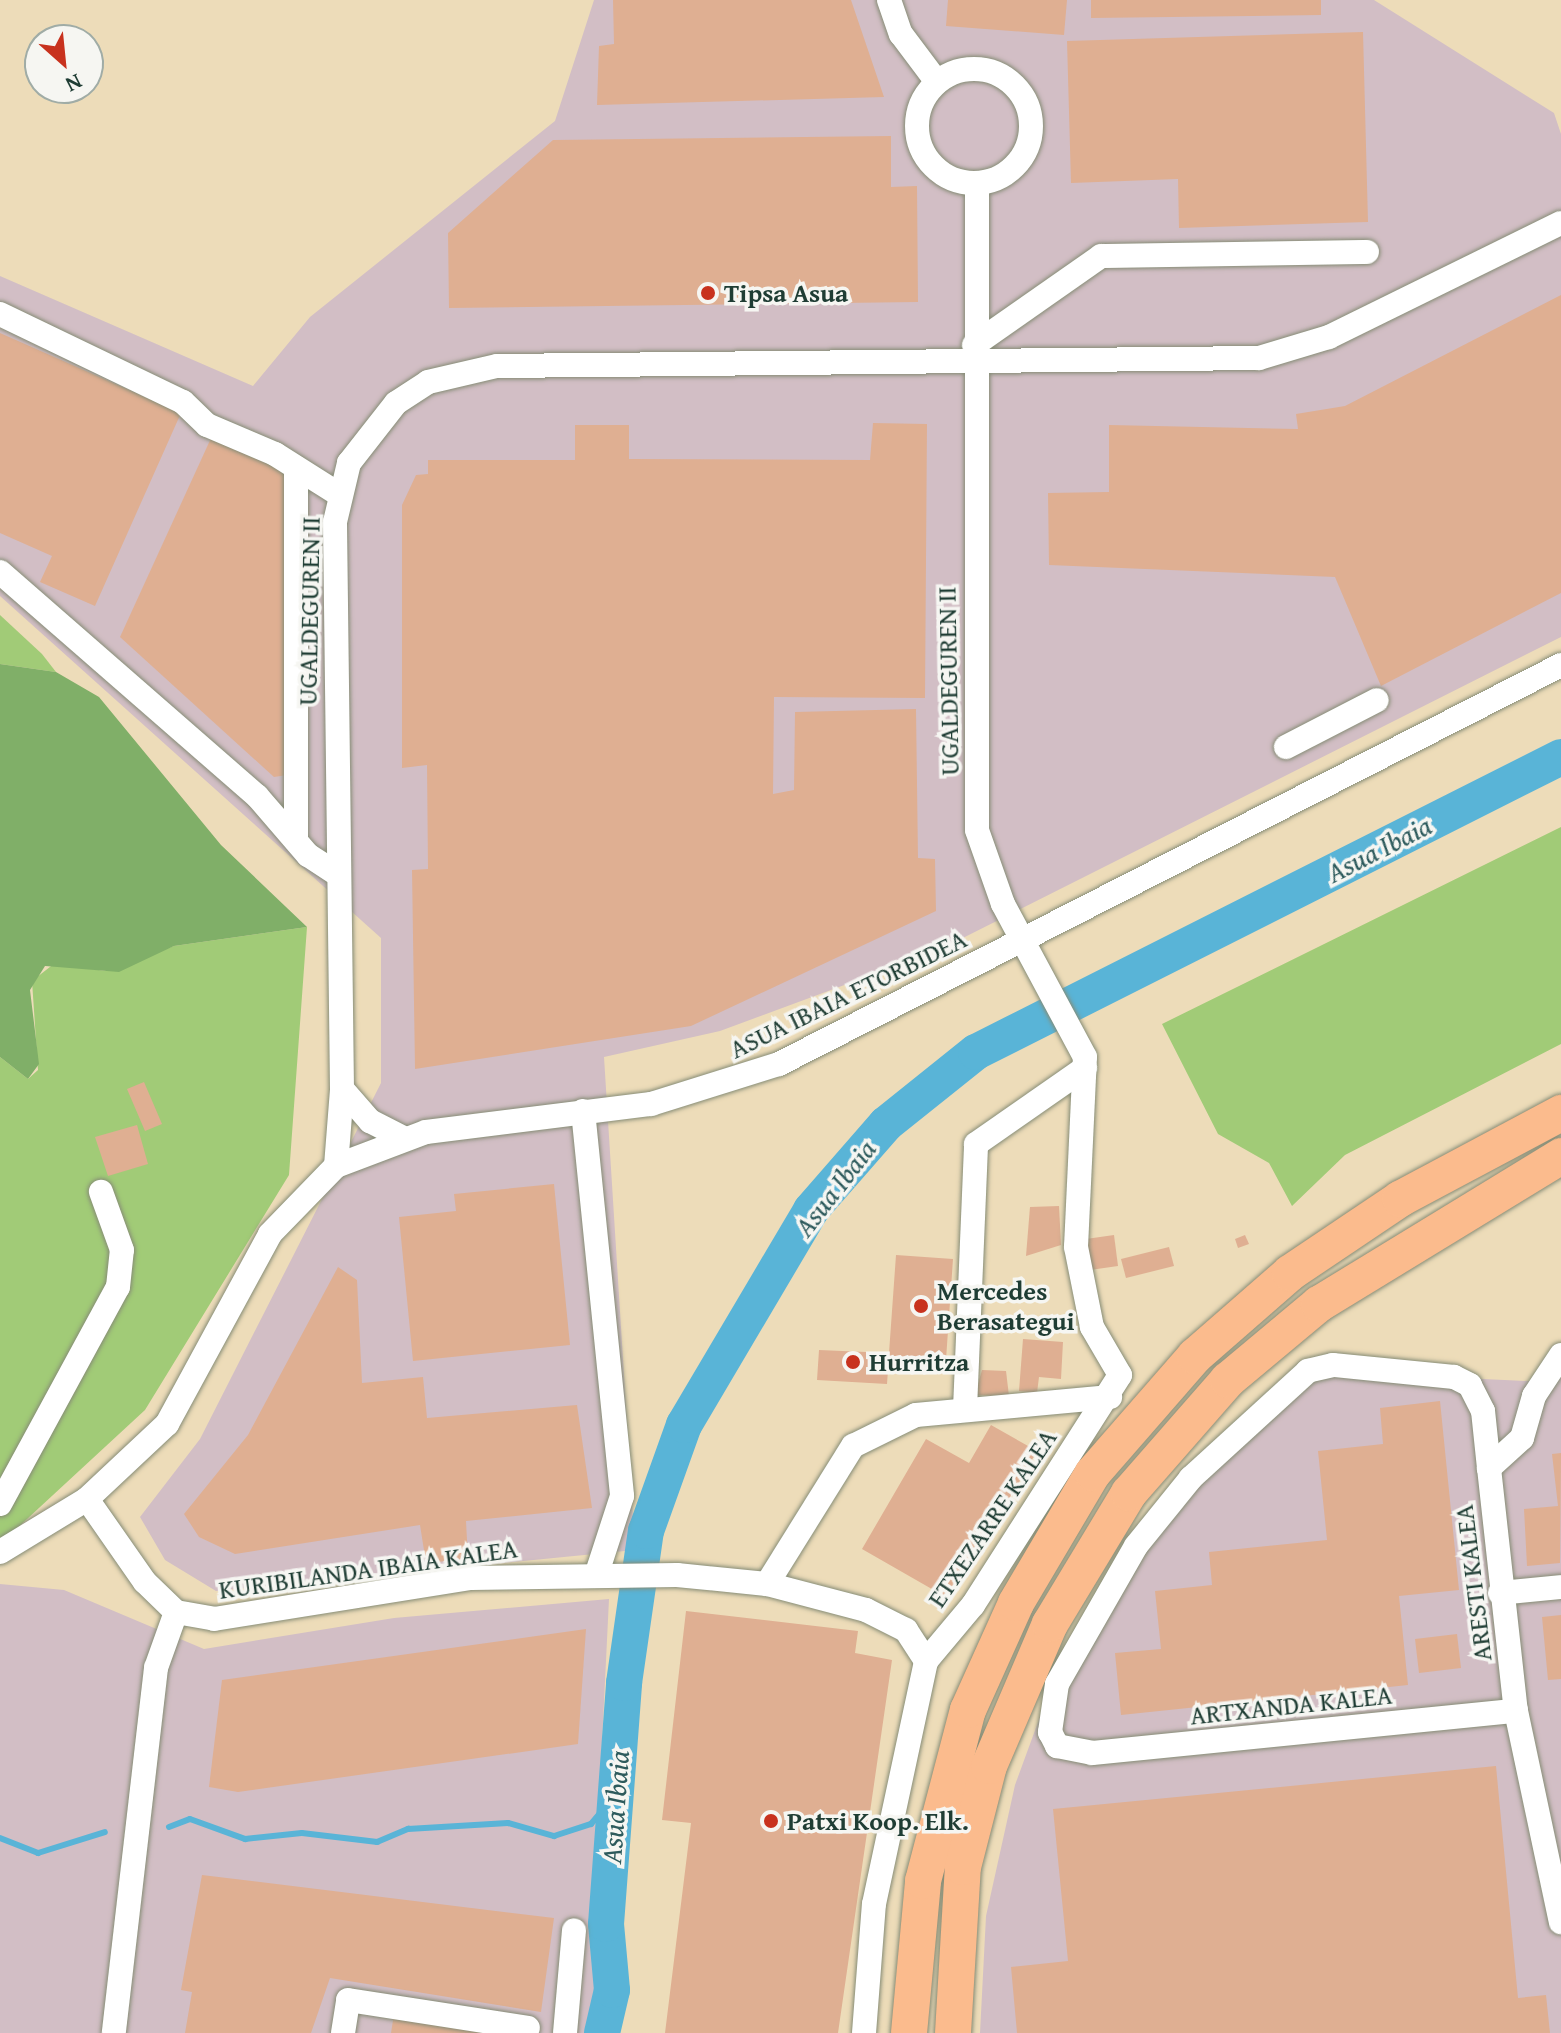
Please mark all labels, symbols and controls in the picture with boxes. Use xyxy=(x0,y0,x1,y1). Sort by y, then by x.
north arrow xyxy=(24,24,104,104)
text: N xyxy=(60,66,88,101)
place label: Tipsa Asua xyxy=(724,277,848,309)
marker: Tipsa Asua xyxy=(699,284,717,302)
street label: UGALDEGUREN II xyxy=(292,516,326,706)
street label: UGALDEGUREN II xyxy=(931,586,965,776)
water label: Asua Ibaia xyxy=(1321,808,1437,890)
street label: ASUA IBAIA ETORBIDEA xyxy=(724,923,972,1065)
water label: Asua Ibaia xyxy=(787,1133,883,1243)
place label: Mercedes Berasategui xyxy=(937,1275,1075,1336)
marker: Mercedes Berasategui xyxy=(912,1297,930,1315)
place label: Hurritza xyxy=(869,1346,969,1378)
marker: Hurritza xyxy=(844,1353,862,1371)
street label: ETXEZARRE KALEA xyxy=(921,1423,1063,1613)
street label: ARESTI KALEA xyxy=(1448,1503,1498,1663)
street label: KURIBILANDA IBAIA KALEA xyxy=(217,1533,519,1605)
street label: ARTXANDA KALEA xyxy=(1188,1679,1394,1731)
water label: Asua Ibaia xyxy=(594,1749,636,1865)
place label: Patxi Koop. Elk. xyxy=(787,1805,969,1837)
marker: Patxi Koop. Elk. xyxy=(762,1812,780,1830)

